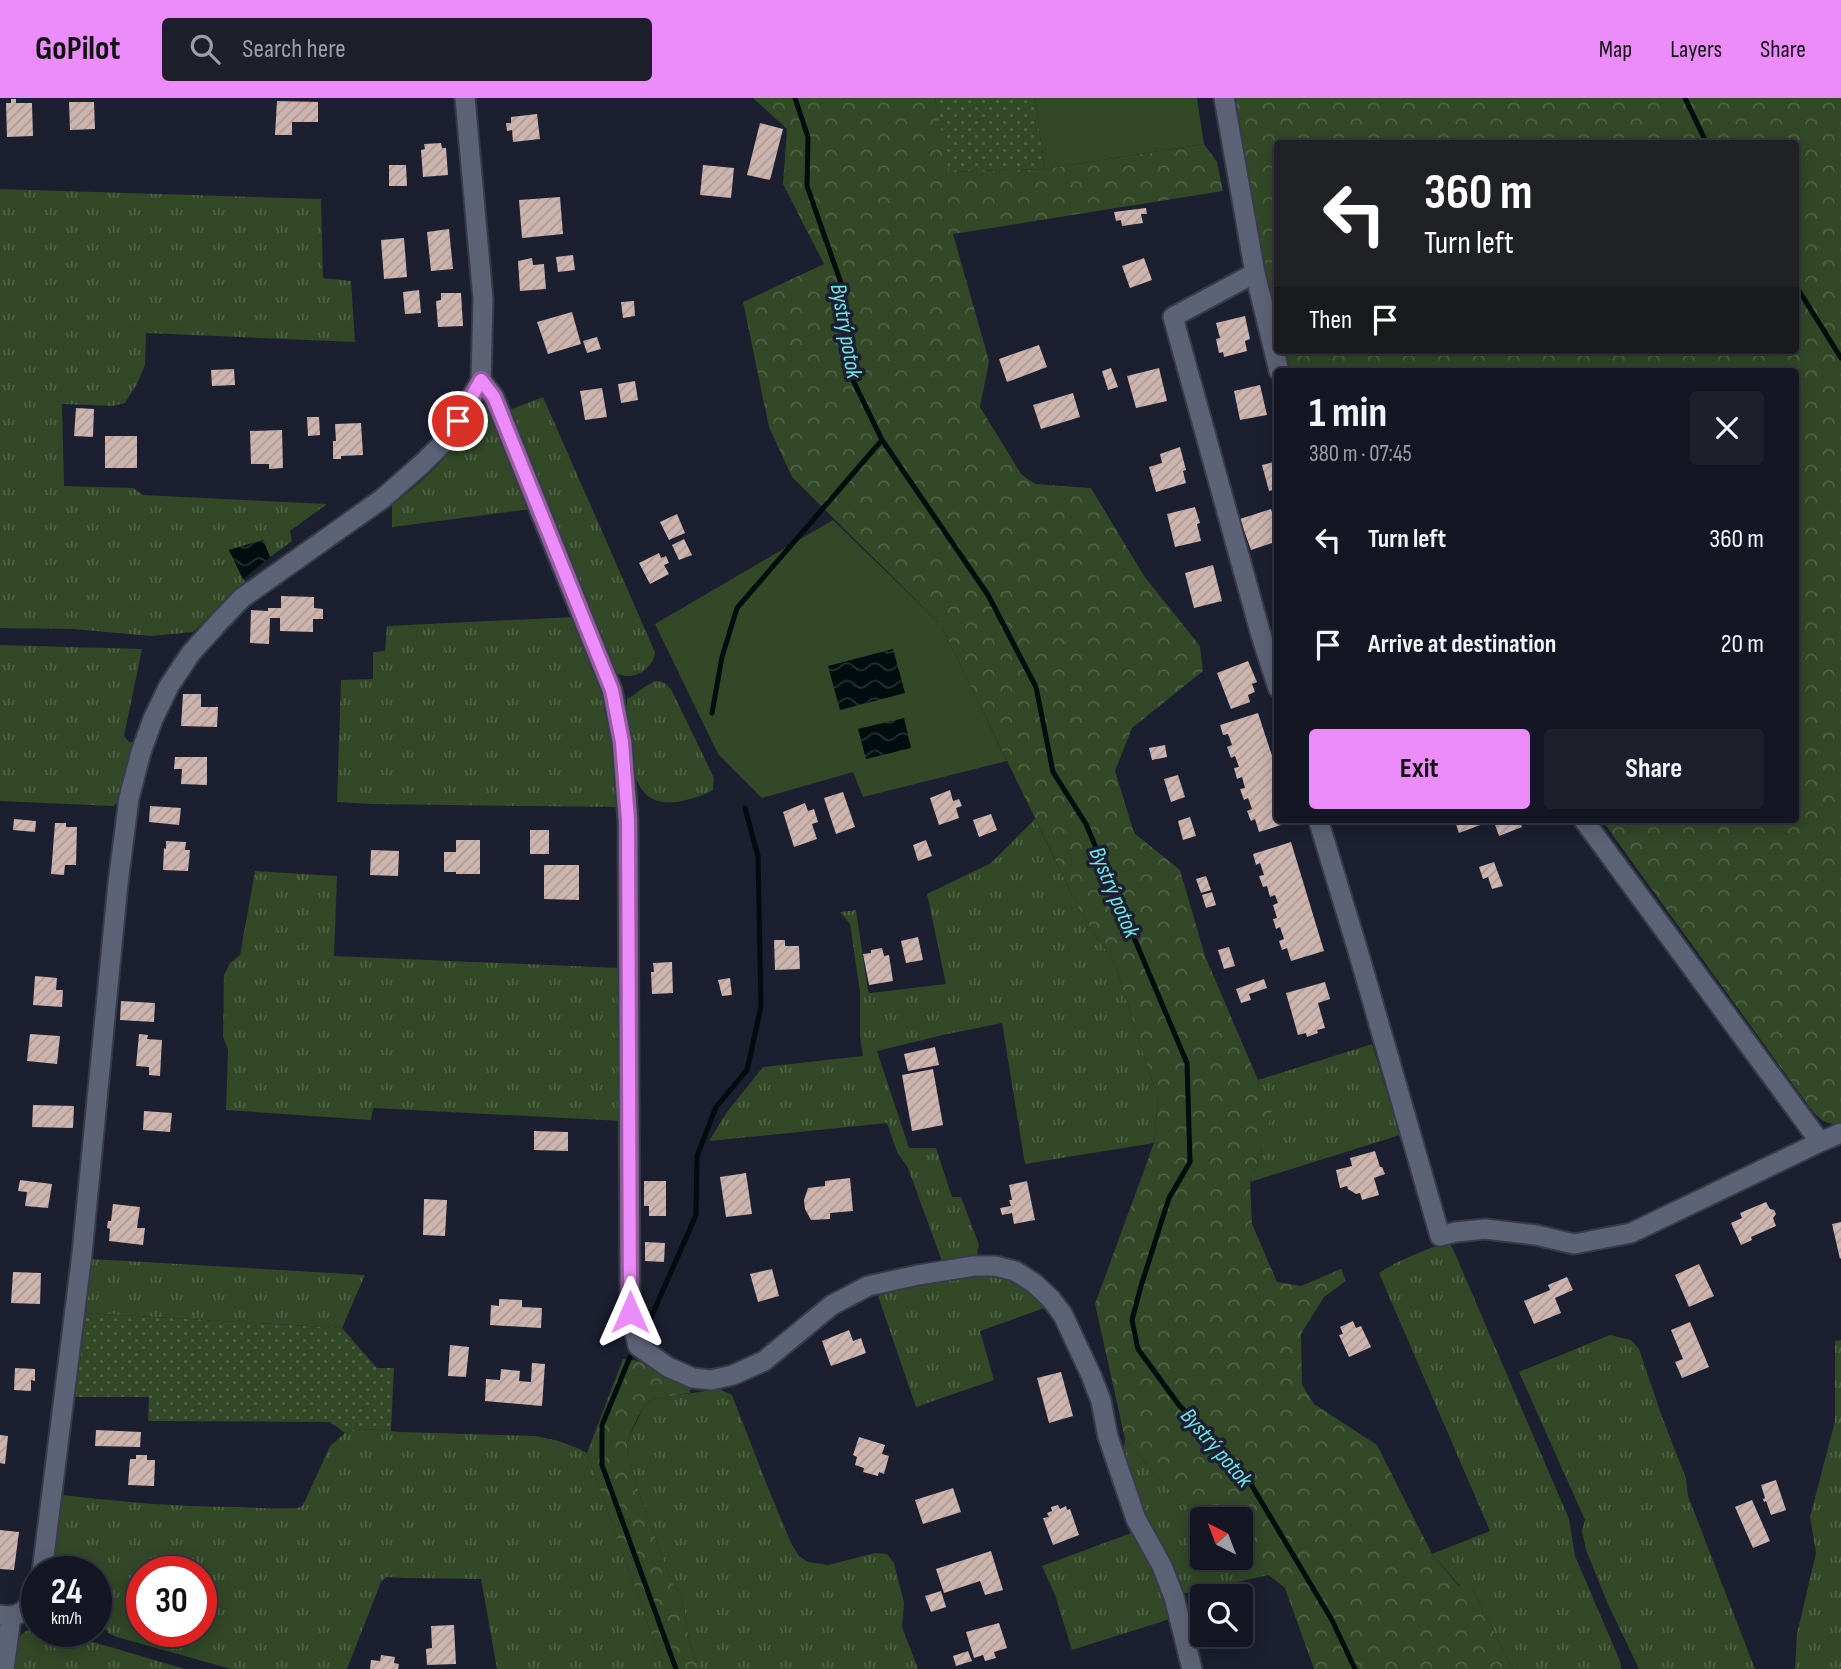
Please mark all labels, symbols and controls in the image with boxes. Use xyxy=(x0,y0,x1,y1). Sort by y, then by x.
search box xyxy=(162,18,652,81)
text: GoPilot xyxy=(35,29,120,69)
icon: search xyxy=(186,30,224,68)
text: Search here xyxy=(242,34,346,65)
text: Map xyxy=(1599,35,1632,64)
text: Layers xyxy=(1670,35,1722,64)
text: Share xyxy=(1760,35,1806,64)
text: 360 m xyxy=(1424,164,1532,223)
icon: left xyxy=(1309,168,1400,259)
text: Turn left xyxy=(1424,224,1514,263)
water label: Bystrý potok xyxy=(824,282,868,382)
icon: arrive xyxy=(1366,301,1404,339)
text: Then xyxy=(1309,305,1352,336)
text: 1 min xyxy=(1309,388,1387,439)
pin xyxy=(428,391,488,451)
button: close xyxy=(1690,391,1764,465)
icon: arrive xyxy=(439,402,477,440)
text: 380 m · 07:45 xyxy=(1309,440,1412,468)
icon: left xyxy=(1309,521,1347,559)
text: Turn left xyxy=(1368,524,1446,555)
text: 360 m xyxy=(1709,524,1764,555)
icon: arrive xyxy=(1309,626,1347,664)
text: Arrive at destination xyxy=(1368,629,1556,660)
text: 20 m xyxy=(1721,629,1764,660)
button: Exit xyxy=(1309,729,1530,809)
button: Share xyxy=(1544,729,1764,809)
water label: Bystrý potok xyxy=(1082,843,1146,943)
position arrow xyxy=(593,1275,667,1349)
water label: Bystrý potok xyxy=(1174,1402,1259,1494)
north arrow xyxy=(1190,1507,1253,1570)
map controls xyxy=(1190,1507,1253,1647)
speed limit sign: 30 xyxy=(126,1556,217,1647)
text: 24 xyxy=(51,1571,82,1614)
button: search xyxy=(1190,1584,1253,1647)
text: km/h xyxy=(51,1608,82,1629)

